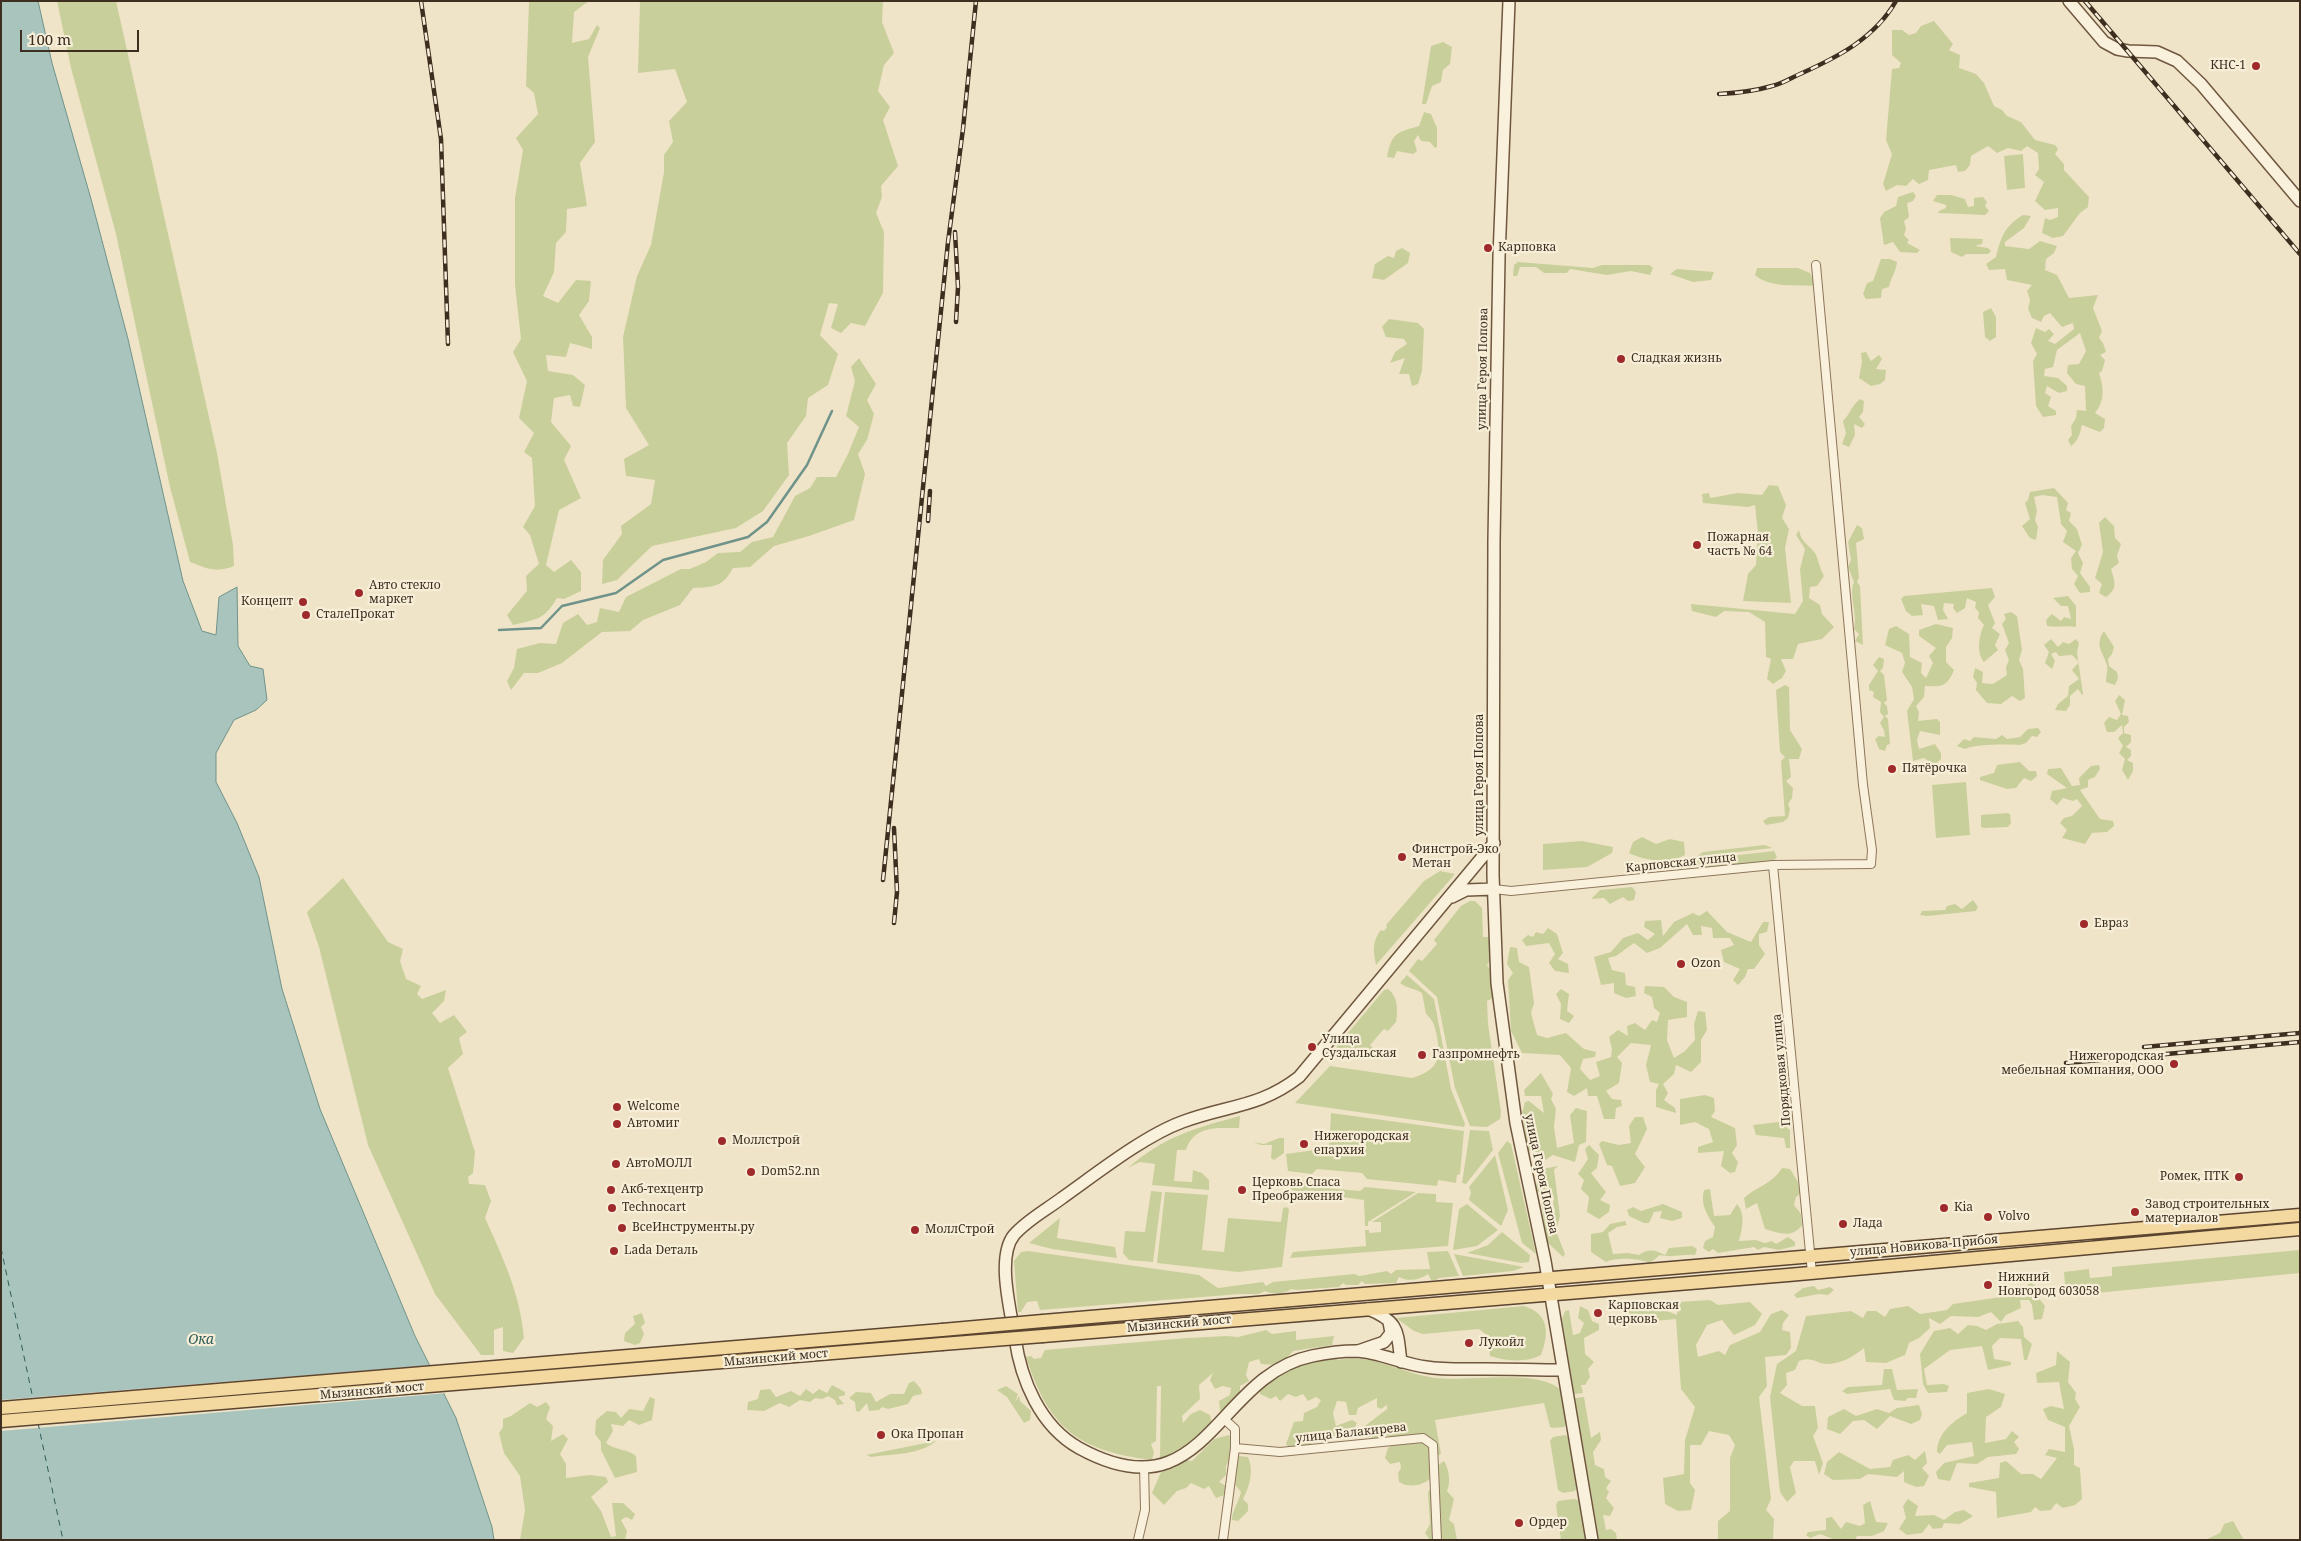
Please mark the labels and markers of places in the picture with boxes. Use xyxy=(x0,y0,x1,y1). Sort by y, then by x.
place label: КНС-1 xyxy=(2210,59,2246,73)
marker: КНС-1 xyxy=(2250,60,2262,72)
place label: Карповка xyxy=(1498,241,1556,255)
marker: Карповка xyxy=(1482,242,1494,254)
place label: Сладкая жизнь xyxy=(1631,352,1722,366)
marker: Сладкая жизнь xyxy=(1615,353,1627,365)
place label: Пожарная часть № 64 xyxy=(1707,531,1772,559)
marker: Пожарная часть № 64 xyxy=(1691,539,1703,551)
place label: Авто стекло маркет xyxy=(369,579,441,607)
marker: Авто стекло маркет xyxy=(353,587,365,599)
place label: Концепт xyxy=(241,595,293,609)
marker: Концепт xyxy=(297,596,309,608)
place label: СталеПрокат xyxy=(316,608,395,622)
marker: СталеПрокат xyxy=(300,609,312,621)
place label: Пятёрочка xyxy=(1902,762,1967,776)
marker: Пятёрочка xyxy=(1886,763,1898,775)
place label: Финстрой-Эко Метан xyxy=(1412,843,1499,871)
marker: Финстрой-Эко Метан xyxy=(1396,851,1408,863)
place label: Евраз xyxy=(2094,917,2128,931)
marker: Евраз xyxy=(2078,918,2090,930)
place label: Ozon xyxy=(1691,957,1721,971)
marker: Ozon xyxy=(1675,958,1687,970)
place label: Улица Суздальская xyxy=(1322,1033,1397,1061)
marker: Улица Суздальская xyxy=(1306,1041,1318,1053)
place label: Газпромнефть xyxy=(1432,1048,1520,1062)
marker: Газпромнефть xyxy=(1416,1049,1428,1061)
place label: Нижегородская мебельная компания, ООО xyxy=(2001,1050,2164,1078)
marker: Нижегородская мебельная компания, ООО xyxy=(2168,1058,2180,1070)
place label: Welcome xyxy=(627,1100,680,1114)
marker: Welcome xyxy=(611,1101,623,1113)
place label: Автомиг xyxy=(627,1117,679,1131)
marker: Автомиг xyxy=(611,1118,623,1130)
place label: Нижегородская епархия xyxy=(1314,1130,1409,1158)
place label: Моллcтрой xyxy=(732,1134,800,1148)
marker: Моллcтрой xyxy=(716,1135,728,1147)
marker: Нижегородская епархия xyxy=(1298,1138,1310,1150)
place label: АвтоМОЛЛ xyxy=(626,1157,692,1171)
marker: АвтоМОЛЛ xyxy=(610,1158,622,1170)
place label: Dom52.nn xyxy=(761,1165,820,1179)
marker: Dom52.nn xyxy=(745,1166,757,1178)
place label: Ромек, ПТК xyxy=(2160,1170,2229,1184)
marker: Ромек, ПТК xyxy=(2233,1171,2245,1183)
place label: Церковь Спаса Преображения xyxy=(1252,1176,1343,1204)
place label: Акб-техцентр xyxy=(621,1183,703,1197)
marker: Акб-техцентр xyxy=(605,1184,617,1196)
marker: Церковь Спаса Преображения xyxy=(1236,1184,1248,1196)
place label: Завод строительных материалов xyxy=(2145,1198,2269,1226)
place label: Technocart xyxy=(622,1201,686,1215)
place label: Kia xyxy=(1954,1201,1973,1215)
marker: Technocart xyxy=(606,1202,618,1214)
marker: Kia xyxy=(1938,1202,1950,1214)
marker: Завод строительных материалов xyxy=(2129,1206,2141,1218)
place label: Volvo xyxy=(1998,1210,2030,1224)
marker: Volvo xyxy=(1982,1211,1994,1223)
place label: Лада xyxy=(1853,1217,1883,1231)
marker: Лада xyxy=(1837,1218,1849,1230)
place label: ВсеИнструменты.ру xyxy=(632,1221,755,1235)
marker: ВсеИнструменты.ру xyxy=(616,1222,628,1234)
place label: МоллСтрой xyxy=(925,1223,994,1237)
marker: МоллСтрой xyxy=(909,1224,921,1236)
place label: Lada Dеталь xyxy=(624,1244,698,1258)
marker: Lada Dеталь xyxy=(608,1245,620,1257)
place label: Нижний Новгород 603058 xyxy=(1998,1271,2099,1299)
marker: Нижний Новгород 603058 xyxy=(1982,1279,1994,1291)
place label: Карповская церковь xyxy=(1608,1299,1679,1327)
marker: Карповская церковь xyxy=(1592,1307,1604,1319)
place label: Лукойл xyxy=(1479,1336,1524,1350)
marker: Лукойл xyxy=(1463,1337,1475,1349)
place label: Ока Пропан xyxy=(891,1428,964,1442)
marker: Ока Пропан xyxy=(875,1429,887,1441)
place label: Ордер xyxy=(1529,1516,1567,1530)
marker: Ордер xyxy=(1513,1517,1525,1529)

